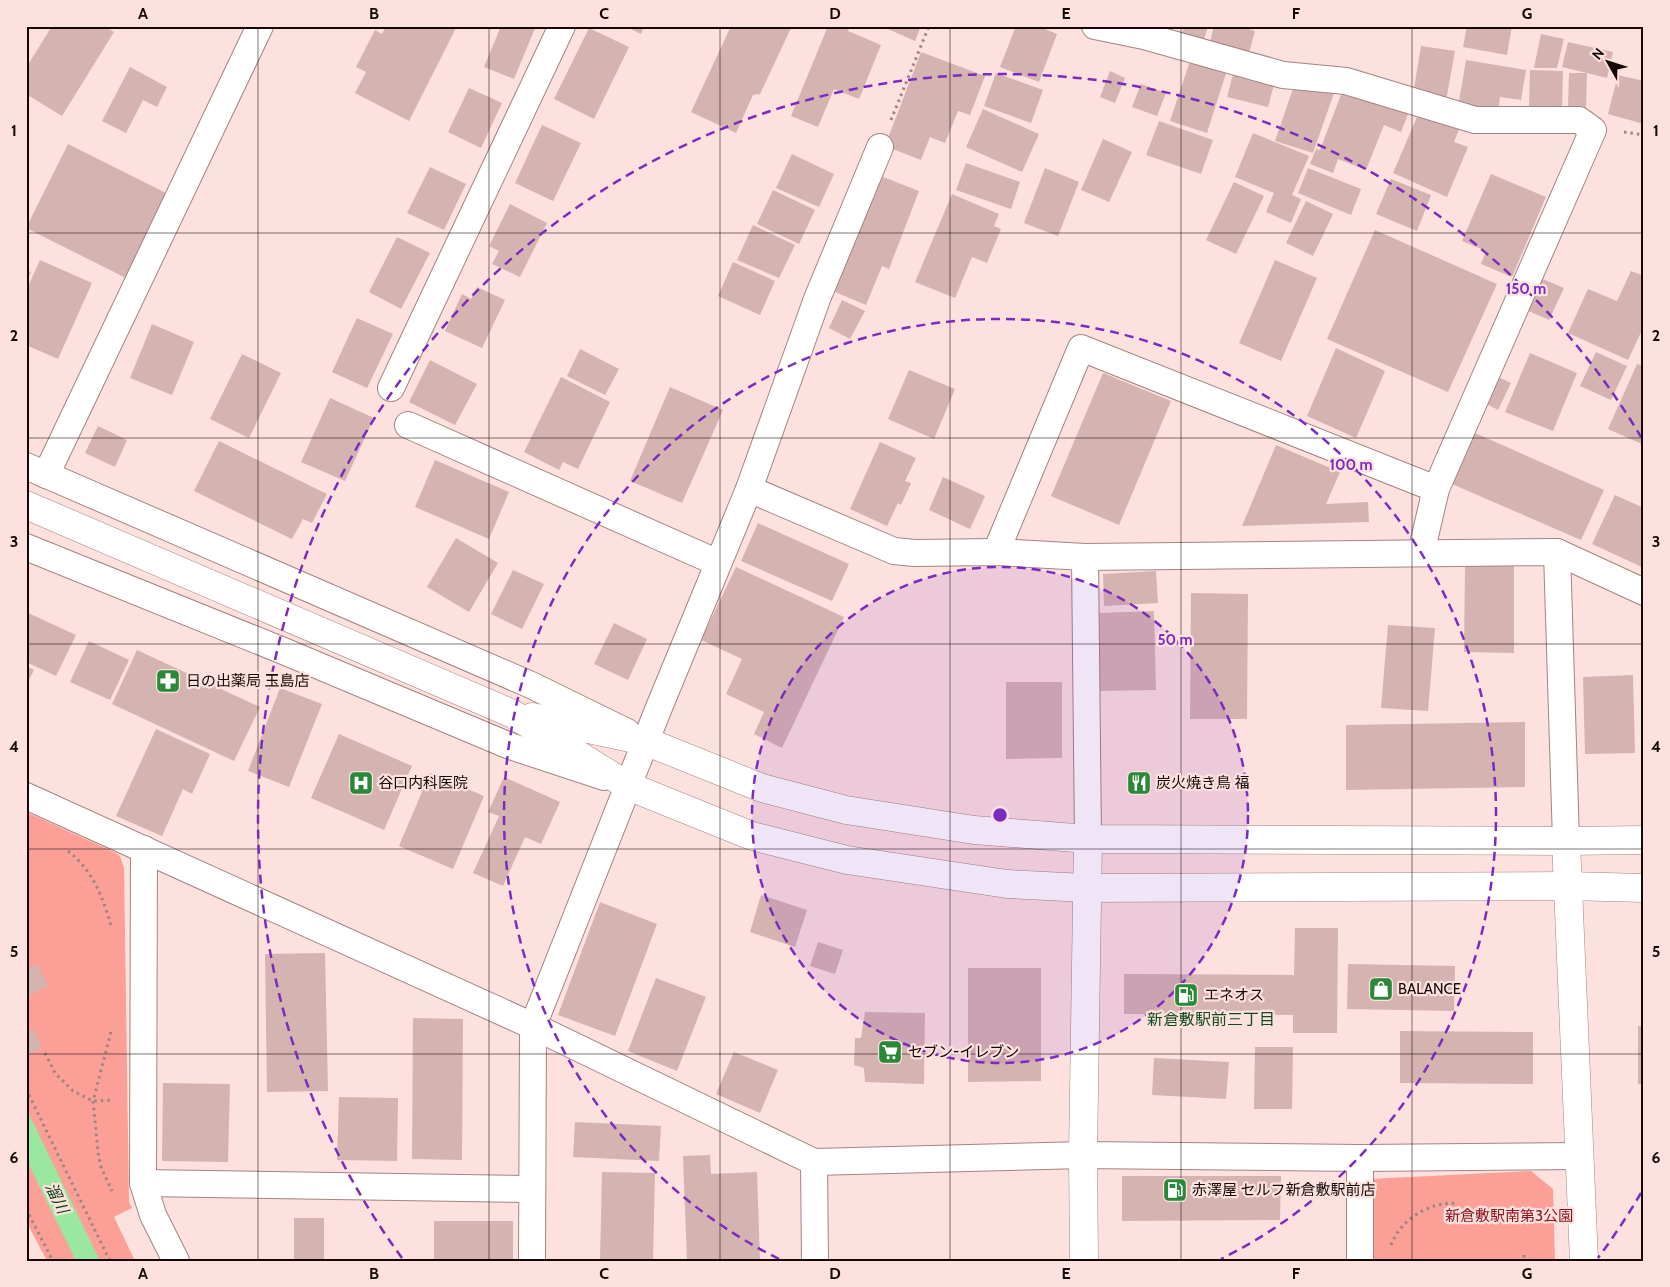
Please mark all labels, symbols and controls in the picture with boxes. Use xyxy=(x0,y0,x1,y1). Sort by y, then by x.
text: A xyxy=(138,4,148,23)
text: B xyxy=(369,4,379,23)
text: C xyxy=(599,4,609,23)
text: D xyxy=(829,4,841,23)
text: E xyxy=(1061,4,1071,23)
text: F xyxy=(1292,4,1301,23)
text: G xyxy=(1522,4,1532,23)
north arrow xyxy=(1582,38,1632,88)
text: N xyxy=(1588,44,1608,63)
text: 1 xyxy=(11,121,17,140)
text: 1 xyxy=(1653,121,1659,140)
text: 150 m xyxy=(1506,280,1546,298)
text: 2 xyxy=(10,326,18,345)
text: 2 xyxy=(1652,326,1660,345)
text: 100 m xyxy=(1329,456,1373,474)
text: 3 xyxy=(10,532,18,551)
text: 3 xyxy=(1652,532,1660,551)
text: 50 m xyxy=(1157,631,1193,649)
pharmacy icon: 日の出薬局 玉島店 xyxy=(155,668,181,694)
place label: 日の出薬局 玉島店 xyxy=(186,672,309,690)
text: 4 xyxy=(9,737,19,756)
text: 4 xyxy=(1651,737,1661,756)
hospital icon: 谷口内科医院 xyxy=(348,770,374,796)
restaurant icon: 炭火焼き鳥 福 xyxy=(1126,770,1152,796)
place label: 谷口内科医院 xyxy=(378,774,468,792)
place label: 炭火焼き鳥 福 xyxy=(1156,774,1249,792)
centre of rings xyxy=(991,806,1009,824)
text: 5 xyxy=(10,942,18,961)
text: 5 xyxy=(1652,942,1660,961)
shop icon: BALANCE xyxy=(1368,976,1394,1002)
place label: BALANCE xyxy=(1398,980,1461,998)
fuel station icon: エネオス xyxy=(1173,982,1199,1008)
place label: エネオス xyxy=(1204,986,1264,1004)
district label: 新倉敷駅前三丁目 xyxy=(1147,1010,1275,1029)
supermarket icon: セブン-イレブン xyxy=(877,1039,903,1065)
place label: セブン-イレブン xyxy=(908,1043,1019,1061)
text: 6 xyxy=(10,1148,19,1167)
text: 6 xyxy=(1652,1148,1661,1167)
fuel station icon: 赤澤屋 セルフ新倉敷駅前店 xyxy=(1162,1177,1188,1203)
water label: 溜川 xyxy=(41,1179,73,1218)
place label: 赤澤屋 セルフ新倉敷駅前店 xyxy=(1192,1181,1375,1199)
park label: 新倉敷駅南第3公園 xyxy=(1445,1207,1573,1225)
text: A xyxy=(138,1264,148,1283)
text: B xyxy=(369,1264,379,1283)
text: C xyxy=(599,1264,609,1283)
text: D xyxy=(829,1264,841,1283)
text: E xyxy=(1061,1264,1071,1283)
text: F xyxy=(1292,1264,1301,1283)
text: G xyxy=(1522,1264,1532,1283)

